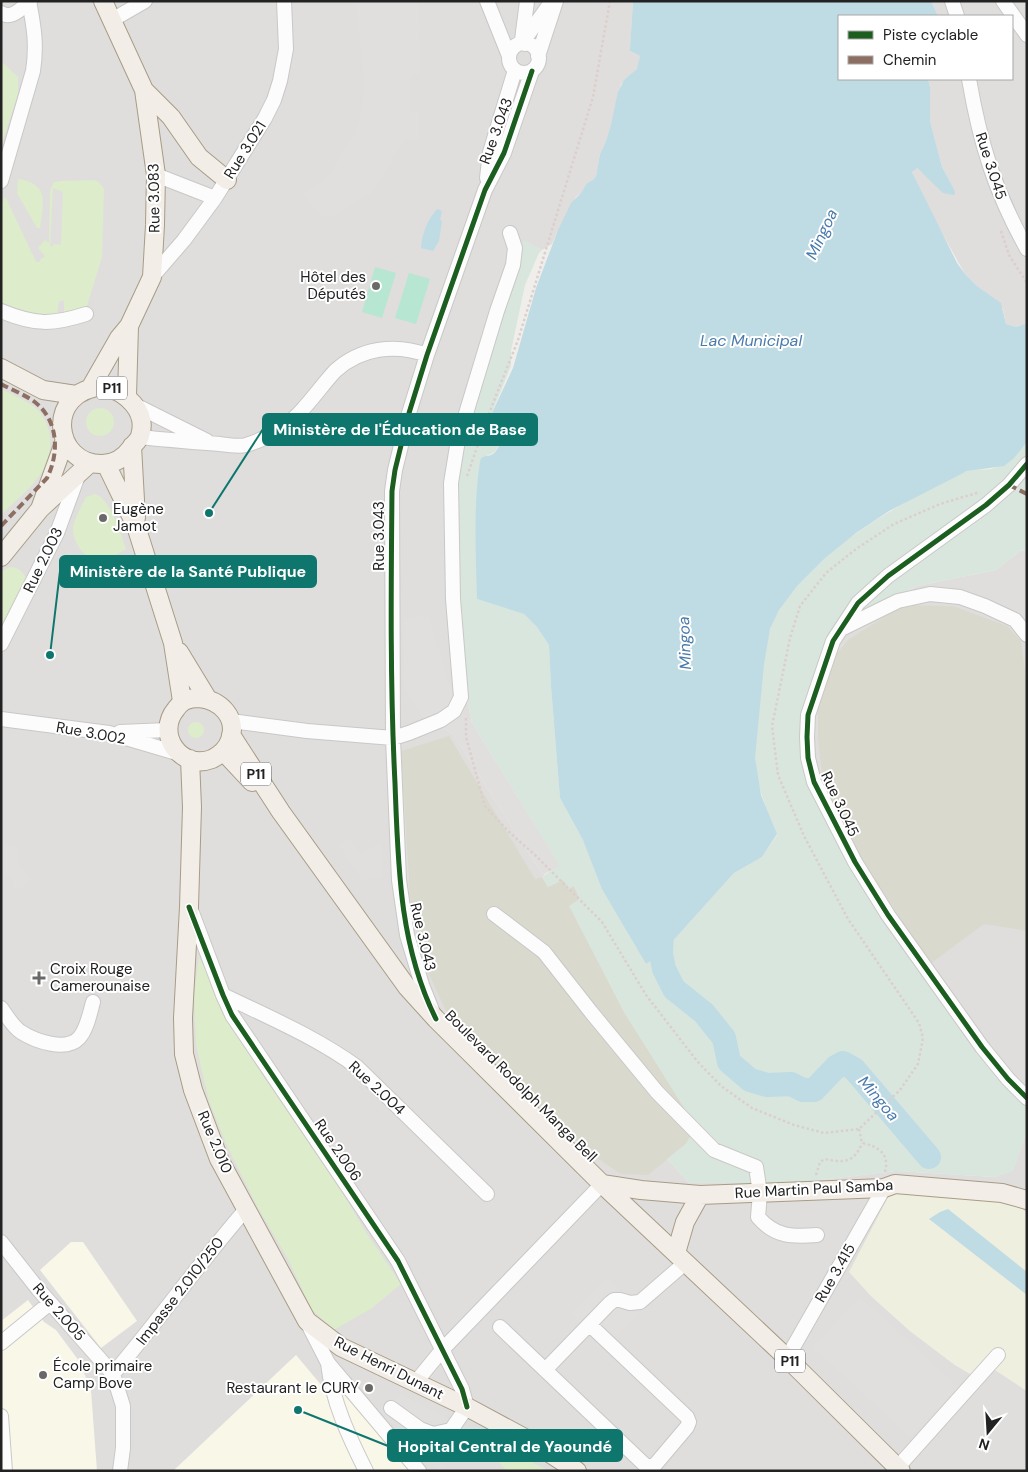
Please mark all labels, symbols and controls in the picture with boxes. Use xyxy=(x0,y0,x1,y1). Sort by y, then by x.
legend xyxy=(838,15,1013,80)
text: Piste cyclable xyxy=(883,25,978,45)
text: Chemin xyxy=(883,50,936,70)
street label: Rue 3.043 xyxy=(475,95,517,167)
street label: Rue 3.021 xyxy=(219,117,271,183)
street label: Rue 3.045 xyxy=(971,130,1011,202)
street label: Rue 3.083 xyxy=(143,163,165,233)
water label: Mingoa xyxy=(801,205,842,263)
place label: Hôtel des Députés xyxy=(300,267,366,304)
marker: Hôtel des Députés xyxy=(370,280,382,292)
water label: Lac Municipal xyxy=(700,330,802,351)
road number: P11 xyxy=(97,376,127,399)
callout: Ministère de l'Éducation de Base xyxy=(263,414,537,445)
text: Ministère de l'Éducation de Base xyxy=(273,419,527,440)
place label: Eugène Jamot xyxy=(113,499,164,536)
street label: Rue 3.043 xyxy=(369,501,389,571)
marker: Eugène Jamot xyxy=(97,512,109,524)
street label: Rue 2.003 xyxy=(19,524,67,596)
callout: Ministère de la Santé Publique xyxy=(60,556,316,587)
text: Ministère de la Santé Publique xyxy=(70,561,306,582)
water label: Mingoa xyxy=(673,616,696,670)
street label: Rue 3.002 xyxy=(55,717,127,749)
road number: P11 xyxy=(241,762,271,786)
street label: Rue 3.045 xyxy=(816,768,864,840)
street label: Rue 3.043 xyxy=(405,901,441,973)
place label: Croix Rouge Camerounaise xyxy=(50,959,150,996)
marker: Croix Rouge Camerounaise xyxy=(32,971,46,985)
street label: Boulevard Rodolph Manga Bell xyxy=(441,1006,601,1166)
street label: Rue 2.004 xyxy=(344,1057,410,1119)
water label: Mingoa xyxy=(853,1071,904,1126)
street label: Rue 2.010 xyxy=(193,1108,237,1176)
street label: Rue 2.006 xyxy=(310,1115,366,1185)
street label: Rue Martin Paul Samba xyxy=(734,1175,894,1203)
street label: Impasse 2.010/250 xyxy=(132,1233,228,1349)
street label: Rue 3.415 xyxy=(810,1240,860,1306)
street label: Rue 2.005 xyxy=(28,1279,90,1345)
street label: Rue Henri Dunant xyxy=(331,1332,447,1404)
road number: P11 xyxy=(775,1350,805,1372)
place label: École primaire Camp Bove xyxy=(53,1356,152,1393)
marker: École primaire Camp Bove xyxy=(37,1369,49,1381)
place label: Restaurant le CURY xyxy=(226,1378,359,1398)
marker: Restaurant le CURY xyxy=(363,1382,375,1394)
north arrow xyxy=(963,1407,1013,1457)
callout: Hopital Central de Yaoundé xyxy=(388,1430,622,1461)
text: N xyxy=(976,1434,992,1455)
text: Hopital Central de Yaoundé xyxy=(398,1436,612,1457)

